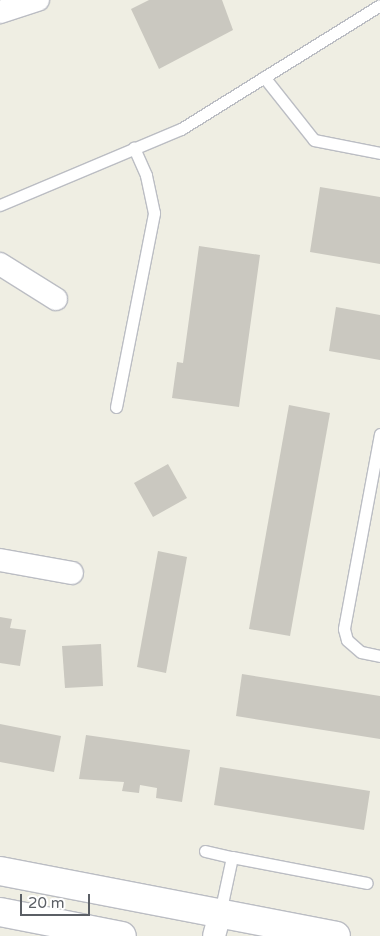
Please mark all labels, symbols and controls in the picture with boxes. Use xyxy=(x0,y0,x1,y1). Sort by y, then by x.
scale bar xyxy=(22,884,92,916)
text: 20 m xyxy=(28,894,65,912)

